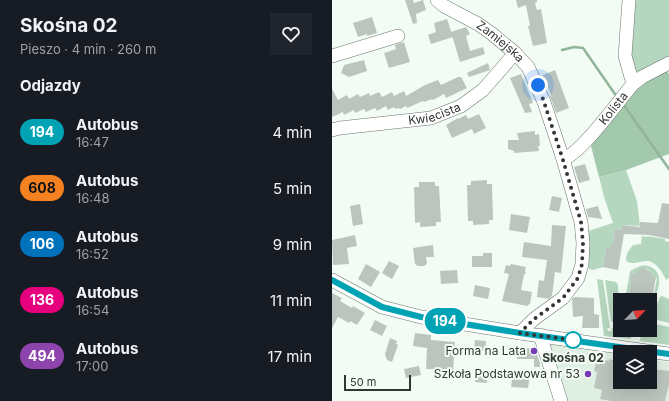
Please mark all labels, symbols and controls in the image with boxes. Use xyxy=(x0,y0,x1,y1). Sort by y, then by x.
button: heart xyxy=(270,13,312,55)
text: Skośna 02 xyxy=(20,14,117,37)
street label: Zamiejska xyxy=(474,17,528,65)
text: Pieszo · 4 min · 260 m xyxy=(20,41,156,57)
your location xyxy=(528,75,548,95)
text: Odjazdy xyxy=(20,76,81,95)
street label: Kolista xyxy=(595,88,631,128)
street label: Kwiecista xyxy=(408,99,463,127)
text: Autobus xyxy=(76,115,138,134)
text: 194 xyxy=(30,123,54,140)
text: 4 min xyxy=(272,123,312,142)
text: 16:47 xyxy=(76,134,109,150)
text: Autobus xyxy=(76,171,138,190)
text: 608 xyxy=(28,179,56,196)
text: 5 min xyxy=(273,179,312,198)
text: 16:48 xyxy=(76,190,110,206)
text: Autobus xyxy=(76,227,138,246)
text: 106 xyxy=(30,235,54,252)
text: 9 min xyxy=(273,235,312,254)
text: 16:52 xyxy=(76,246,109,262)
text: Autobus xyxy=(76,283,138,302)
text: 136 xyxy=(30,291,54,308)
text: 11 min xyxy=(270,291,312,310)
north arrow xyxy=(613,293,657,337)
map controls xyxy=(613,293,657,389)
text: 16:54 xyxy=(76,302,109,318)
line badge: 194 xyxy=(422,308,468,334)
text: 194 xyxy=(433,312,457,329)
marker: Skośna 02 xyxy=(564,331,582,349)
text: Autobus xyxy=(76,339,138,358)
place label: Forma na Lata xyxy=(445,343,526,358)
button: layers xyxy=(613,345,657,389)
marker: Forma na Lata xyxy=(529,346,539,356)
text: 494 xyxy=(28,347,56,364)
text: 17 min xyxy=(268,347,312,366)
place label: Skośna 02 xyxy=(542,350,604,365)
text: 17:00 xyxy=(76,358,108,374)
place label: Szkoła Podstawowa nr 53 xyxy=(434,366,580,381)
marker: Szkoła Podstawowa nr 53 xyxy=(583,369,593,379)
scale bar xyxy=(344,373,411,392)
text: 50 m xyxy=(350,375,376,389)

